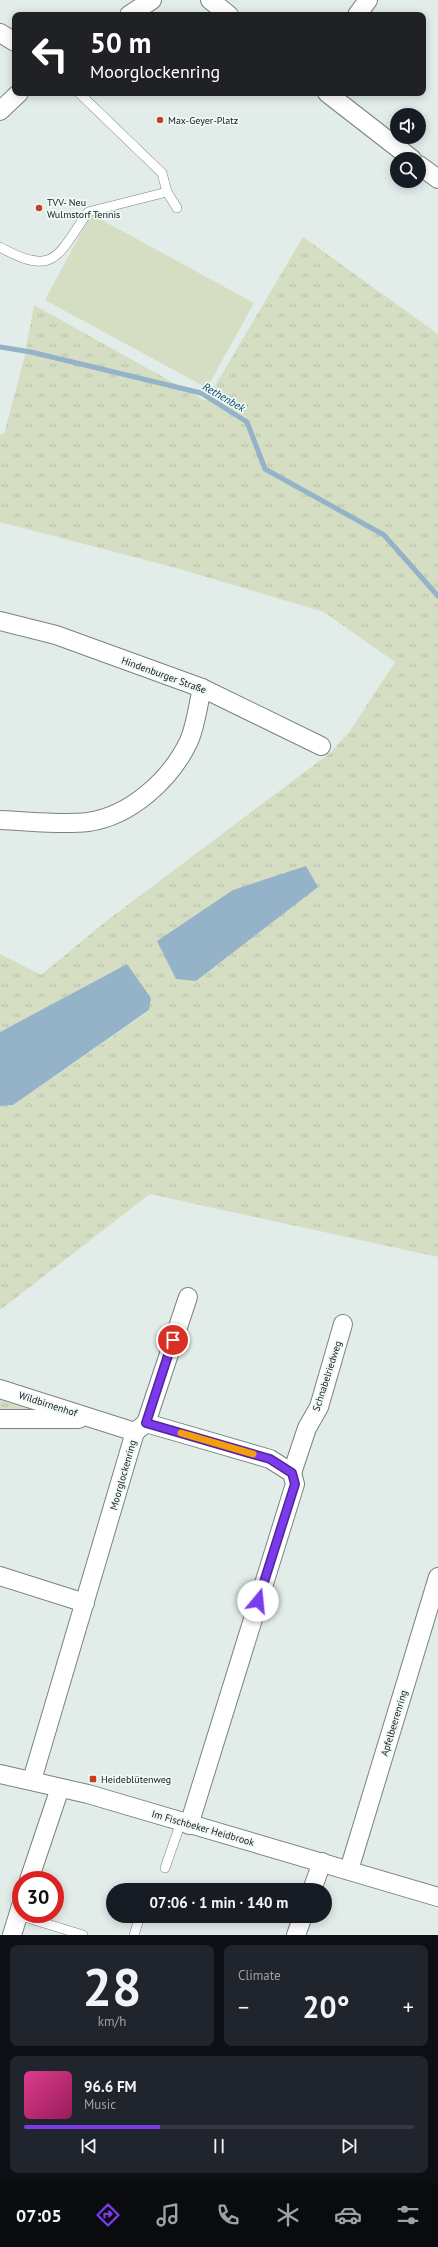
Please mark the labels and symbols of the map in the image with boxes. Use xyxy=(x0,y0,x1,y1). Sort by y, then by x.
place label: Max-Geyer-Platz xyxy=(168,114,238,127)
marker: Max-Geyer-Platz xyxy=(155,115,165,125)
place label: TVV- Neu Wulmstorf Tennis xyxy=(47,196,120,221)
marker: TVV- Neu Wulmstorf Tennis xyxy=(34,203,44,213)
water label: Rethenbek xyxy=(200,379,249,415)
street label: Hindenburger Straße xyxy=(120,654,208,696)
pin xyxy=(156,1323,190,1357)
street label: Schnabelriedweg xyxy=(310,1339,344,1413)
street label: Wildbirnenhof xyxy=(17,1388,80,1420)
street label: Moorglockenring xyxy=(107,1438,139,1512)
position arrow xyxy=(237,1580,279,1622)
street label: Apfelbeerenring xyxy=(378,1688,410,1758)
place label: Heideblütenweg xyxy=(101,1773,171,1786)
marker: Heideblütenweg xyxy=(88,1774,98,1784)
street label: Im Fischbeker Heidbrook xyxy=(150,1807,256,1849)
speed limit sign: 30 xyxy=(12,1871,64,1923)

